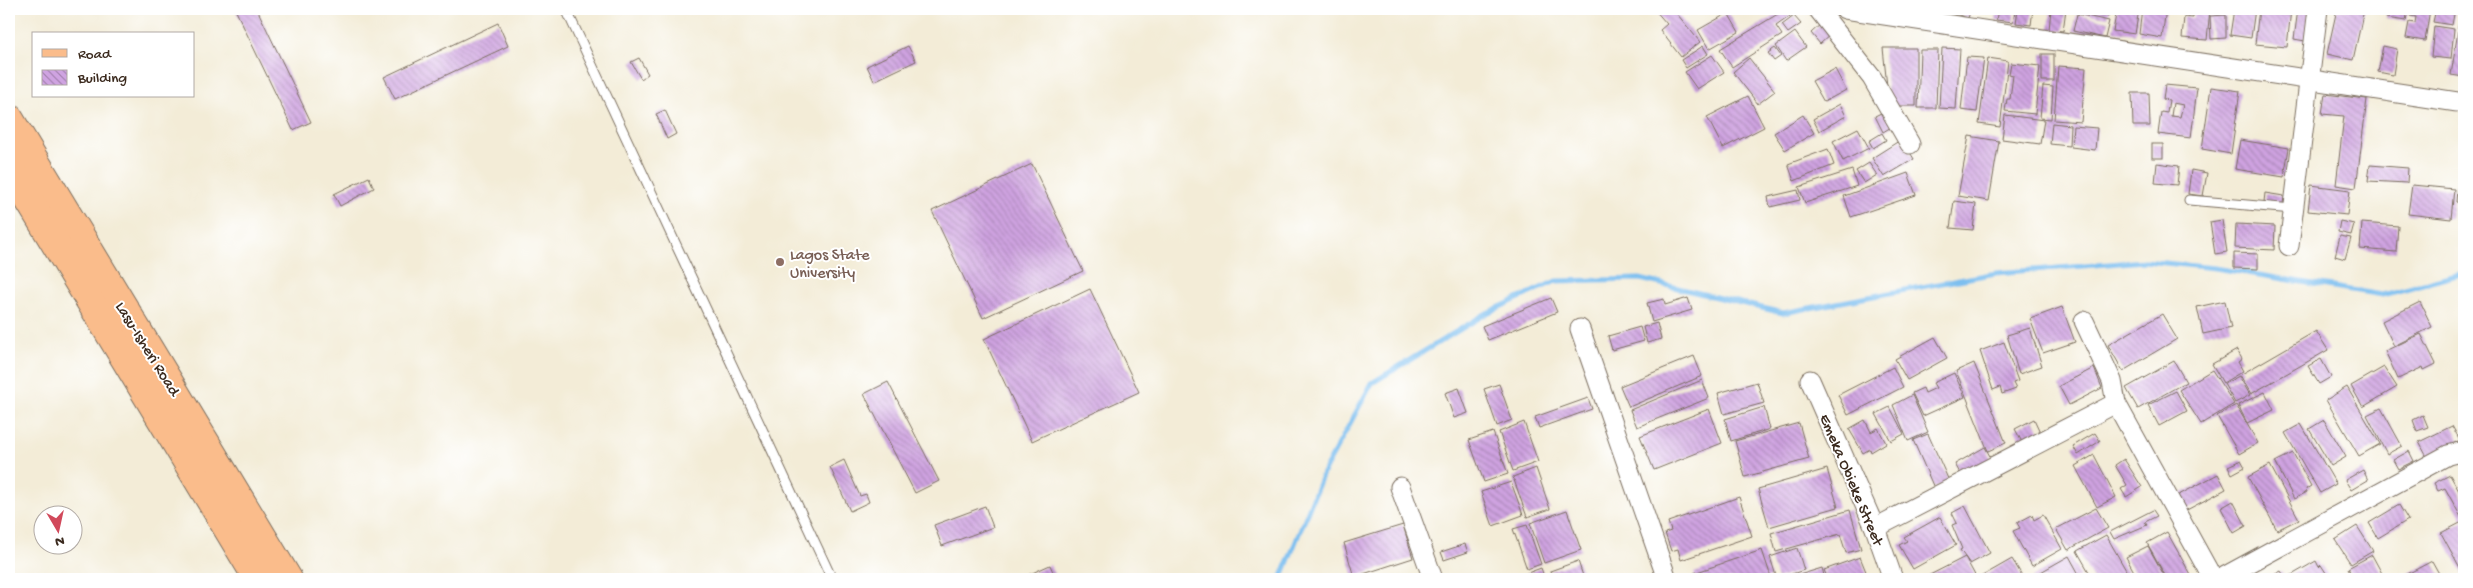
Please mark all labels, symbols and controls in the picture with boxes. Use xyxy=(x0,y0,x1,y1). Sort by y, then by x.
legend xyxy=(32,32,195,98)
text: Road xyxy=(78,46,112,64)
text: Building xyxy=(77,70,127,88)
place label: Lagos State University xyxy=(790,247,870,284)
marker: Lagos State University xyxy=(774,256,786,268)
street label: Lasu-Isheri Road xyxy=(109,299,183,402)
street label: Emeka Obieke Street xyxy=(1813,412,1887,550)
north arrow xyxy=(32,506,82,556)
text: N xyxy=(54,531,65,549)

